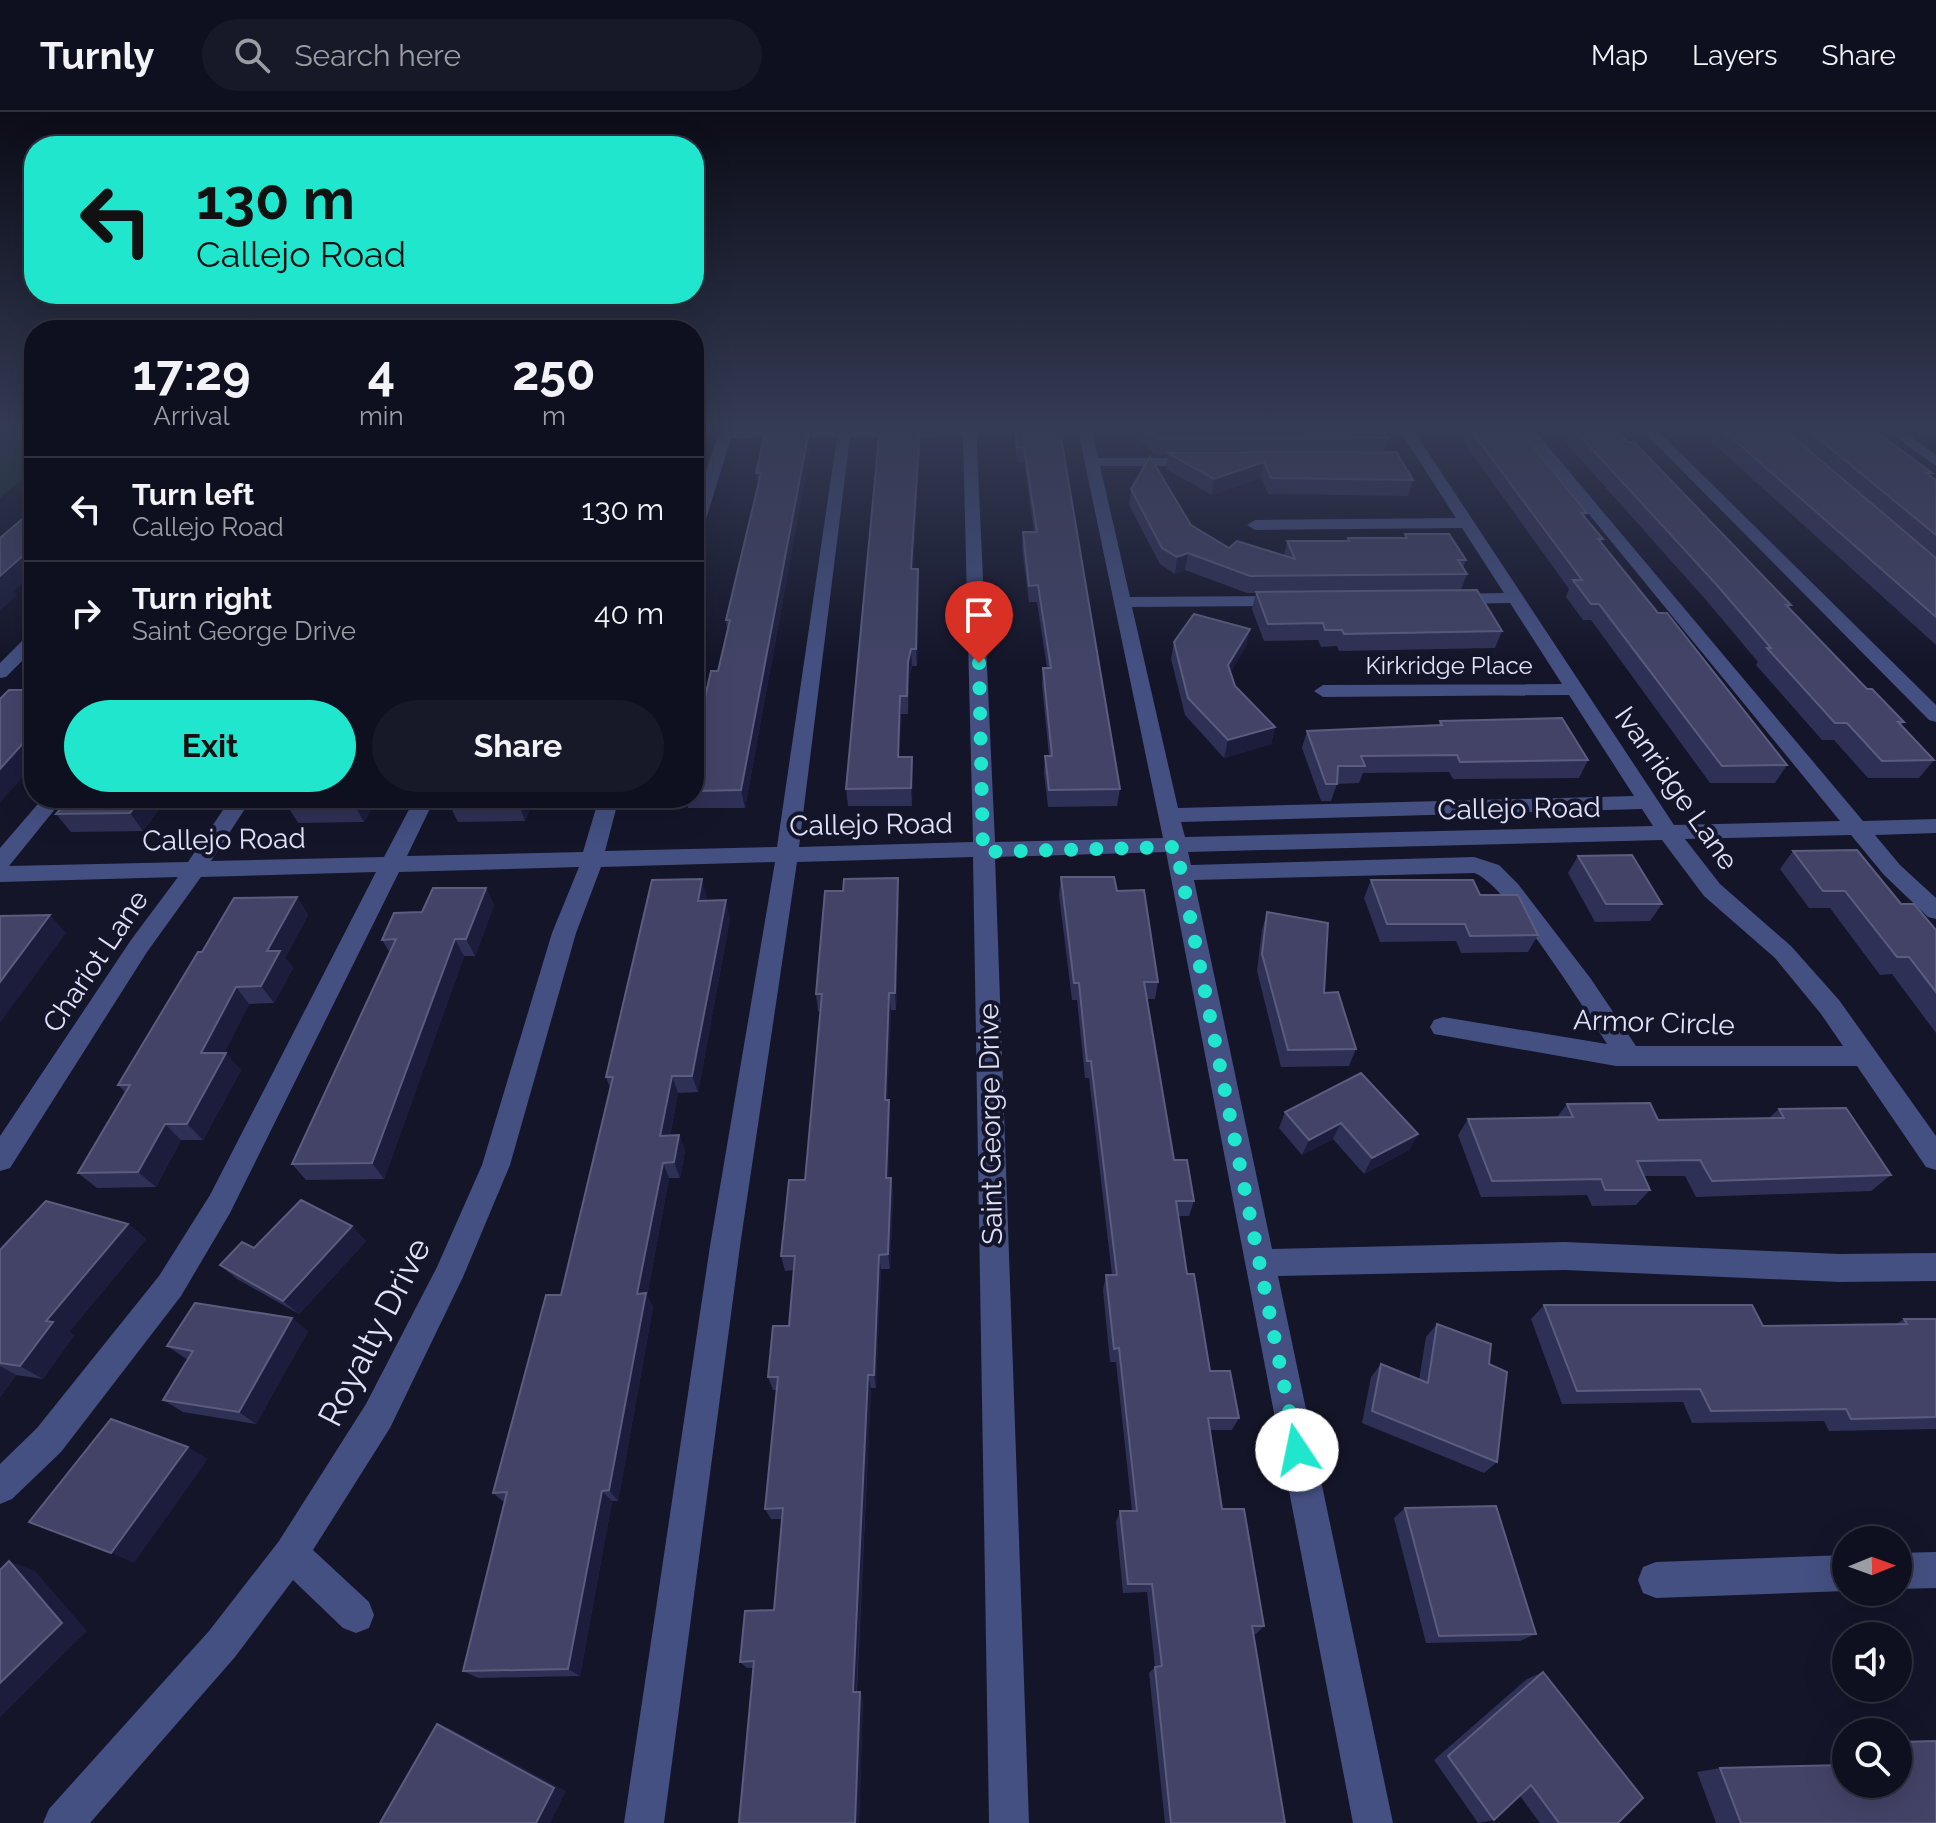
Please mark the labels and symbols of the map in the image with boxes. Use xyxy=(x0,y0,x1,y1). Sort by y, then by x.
pin xyxy=(945,581,1013,663)
street label: Kirkridge Place xyxy=(1365,651,1533,680)
street label: Ivanridge Lane xyxy=(1608,700,1745,876)
street label: Callejo Road xyxy=(1437,791,1601,826)
street label: Callejo Road xyxy=(789,807,953,842)
street label: Callejo Road xyxy=(142,822,306,857)
street label: Chariot Lane xyxy=(36,884,155,1039)
street label: Saint George Drive xyxy=(972,1003,1009,1245)
street label: Armor Circle xyxy=(1573,1003,1735,1042)
street label: Royalty Drive xyxy=(309,1231,439,1433)
position arrow xyxy=(1255,1408,1339,1492)
north arrow xyxy=(1832,1526,1912,1606)

